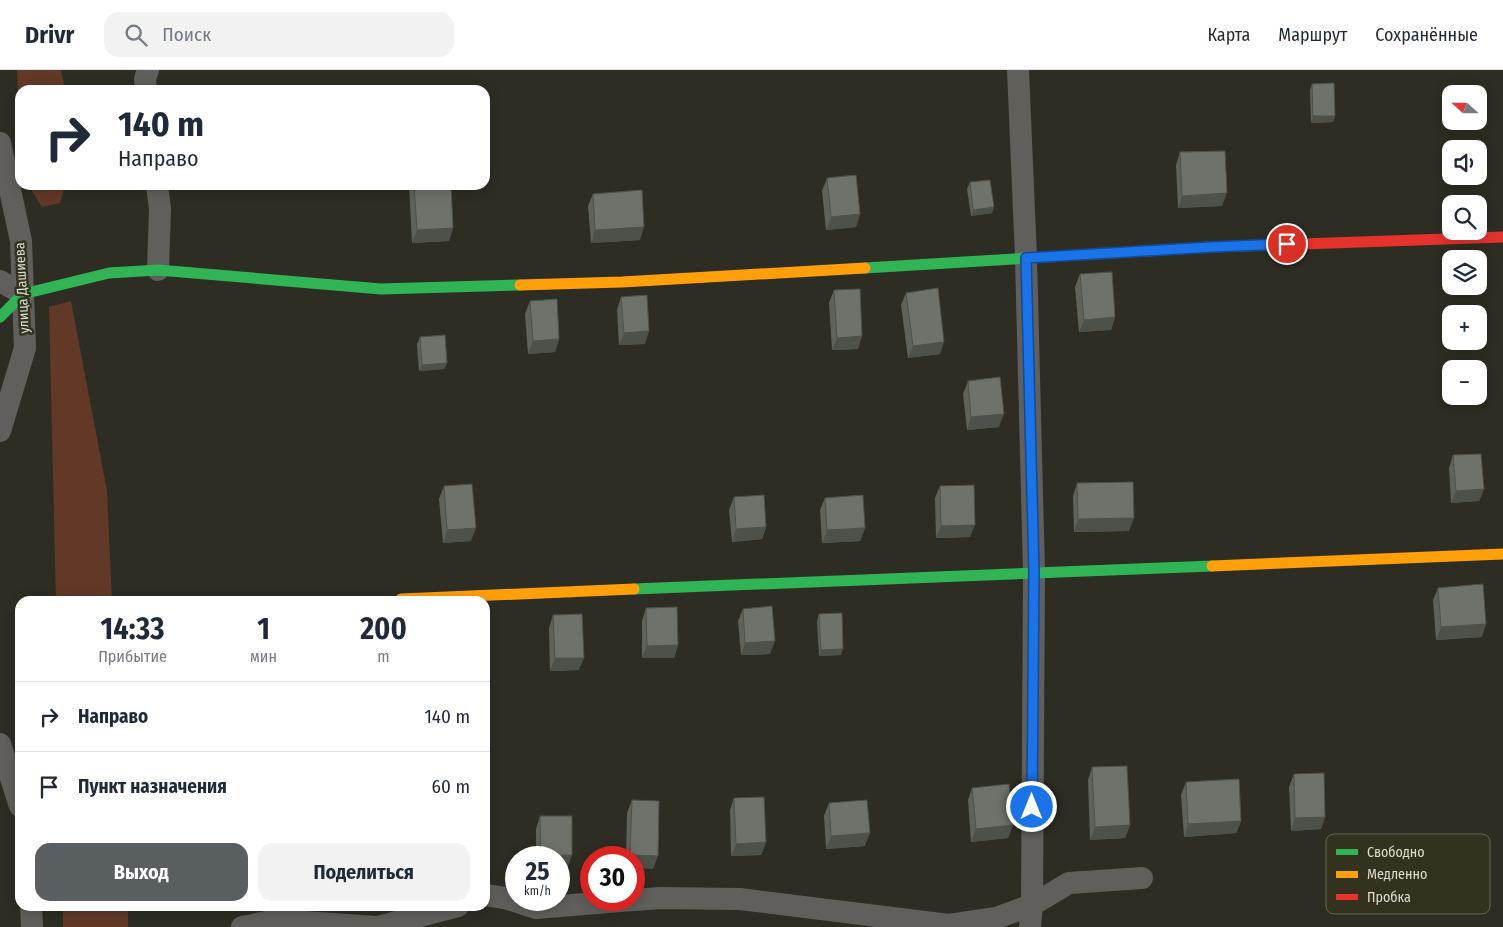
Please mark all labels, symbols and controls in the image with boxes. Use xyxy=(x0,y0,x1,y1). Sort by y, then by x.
search box xyxy=(104,12,454,57)
text: Drivr xyxy=(25,21,74,49)
icon: search xyxy=(122,21,150,49)
text: Поиск xyxy=(162,23,211,46)
text: Карта xyxy=(1207,24,1250,46)
text: Маршрут xyxy=(1278,24,1347,46)
text: Сохранённые xyxy=(1375,24,1478,46)
north arrow xyxy=(1442,85,1488,130)
map controls xyxy=(1442,85,1487,405)
text: 140 m xyxy=(118,103,204,145)
icon: right xyxy=(35,105,100,170)
button: sound xyxy=(1442,140,1487,185)
text: Направо xyxy=(118,145,199,172)
button: search xyxy=(1442,195,1487,240)
pin xyxy=(1266,223,1308,265)
icon: arrive xyxy=(1273,230,1301,258)
street label: улица Дашиева xyxy=(11,242,33,334)
button: layers xyxy=(1442,250,1487,295)
button: + xyxy=(1442,305,1487,350)
button: − xyxy=(1442,360,1487,405)
text: 14:33 xyxy=(101,611,164,647)
text: 1 xyxy=(257,611,270,647)
text: 200 xyxy=(360,611,407,647)
text: Прибытие xyxy=(98,647,167,666)
text: мин xyxy=(250,647,277,666)
text: m xyxy=(377,647,390,666)
icon: right xyxy=(35,703,63,731)
text: Направо xyxy=(78,705,148,728)
text: 140 m xyxy=(424,705,470,728)
icon: arrive xyxy=(35,773,63,801)
text: Пункт назначения xyxy=(78,775,227,798)
text: 60 m xyxy=(432,775,470,798)
position arrow xyxy=(1005,780,1057,832)
legend xyxy=(1326,834,1490,914)
button: Выход xyxy=(35,843,248,901)
button: Поделиться xyxy=(258,843,470,901)
text: Свободно xyxy=(1367,844,1425,861)
speed limit sign: 30 xyxy=(580,846,645,911)
text: 25 xyxy=(526,857,549,887)
text: Медленно xyxy=(1367,866,1427,883)
text: km/h xyxy=(524,884,551,898)
text: Пробка xyxy=(1367,889,1411,906)

